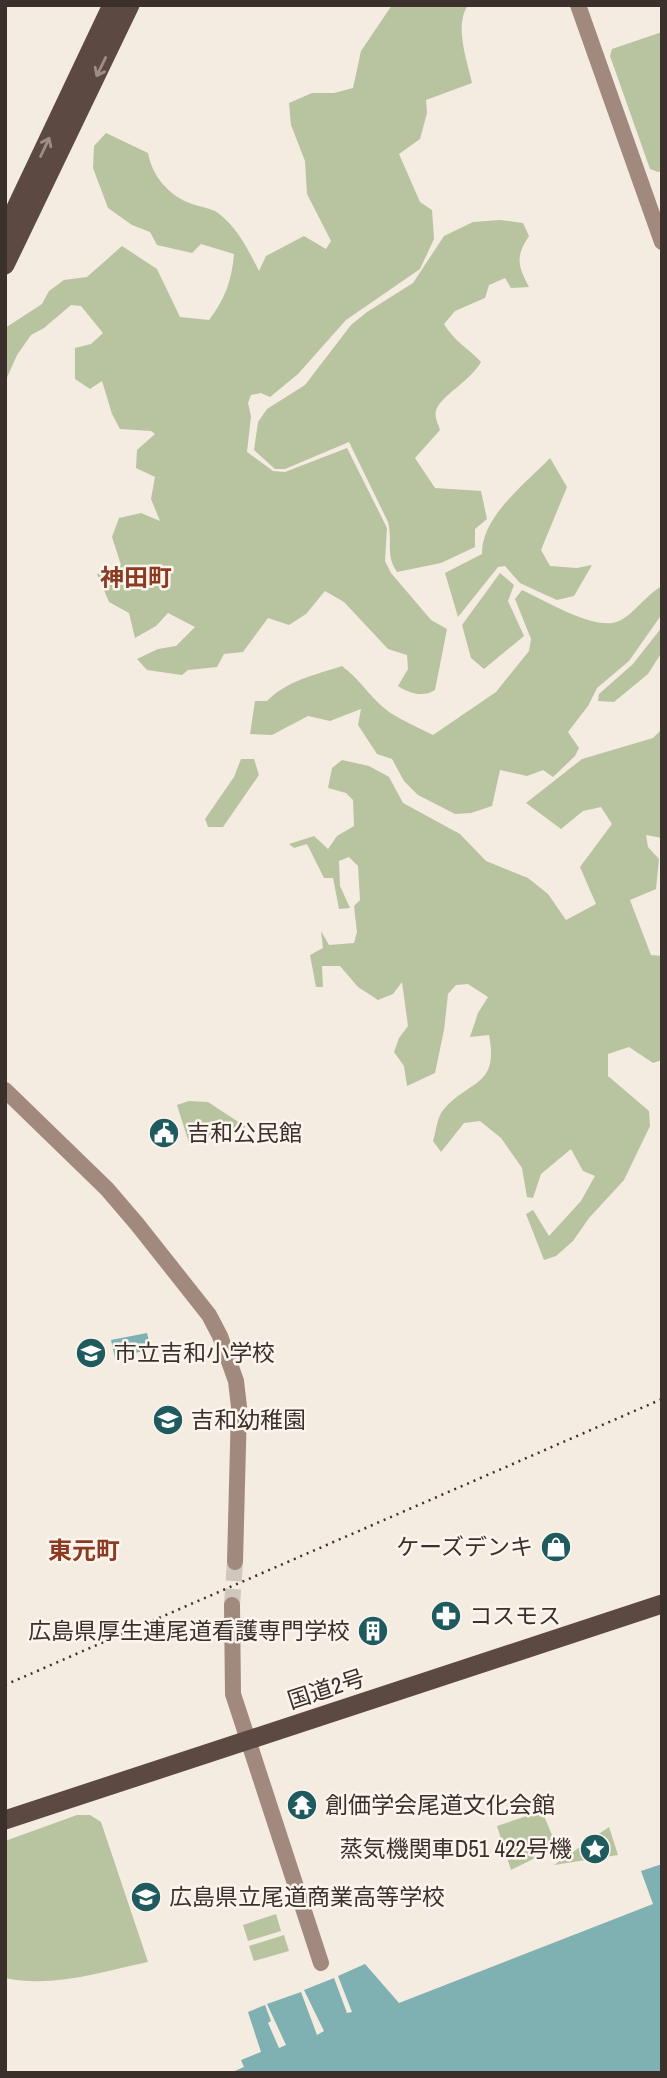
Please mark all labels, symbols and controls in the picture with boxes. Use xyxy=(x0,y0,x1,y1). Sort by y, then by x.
one-way arrow xyxy=(93,56,107,77)
one-way arrow xyxy=(39,137,52,158)
district label: 神田町 xyxy=(100,561,172,593)
public building icon: 吉和公民館 xyxy=(147,1116,181,1150)
place label: 吉和公民館 xyxy=(187,1117,302,1148)
school or university icon: 市立吉和小学校 xyxy=(74,1336,108,1370)
place label: 市立吉和小学校 xyxy=(114,1337,275,1368)
school or university icon: 吉和幼稚園 xyxy=(151,1403,185,1437)
place label: 吉和幼稚園 xyxy=(191,1404,306,1435)
shop icon: ケーズデンキ xyxy=(539,1530,573,1564)
place label: ケーズデンキ xyxy=(396,1531,533,1562)
district label: 東元町 xyxy=(48,1534,120,1566)
pharmacy icon: コスモス xyxy=(429,1599,463,1633)
place label: コスモス xyxy=(469,1600,561,1631)
building icon: 広島県厚生連尾道看護専門学校 xyxy=(356,1614,390,1648)
place label: 広島県厚生連尾道看護専門学校 xyxy=(28,1615,350,1646)
street label: 国道2号 xyxy=(283,1661,368,1716)
temple icon: 創価学会尾道文化会館 xyxy=(285,1788,319,1822)
place label: 創価学会尾道文化会館 xyxy=(325,1789,555,1820)
place icon: 蒸気機関車D51 422号機 xyxy=(578,1832,612,1866)
place label: 蒸気機関車D51 422号機 xyxy=(340,1833,572,1864)
school or university icon: 広島県立尾道商業高等学校 xyxy=(129,1880,163,1914)
place label: 広島県立尾道商業高等学校 xyxy=(169,1881,445,1912)

